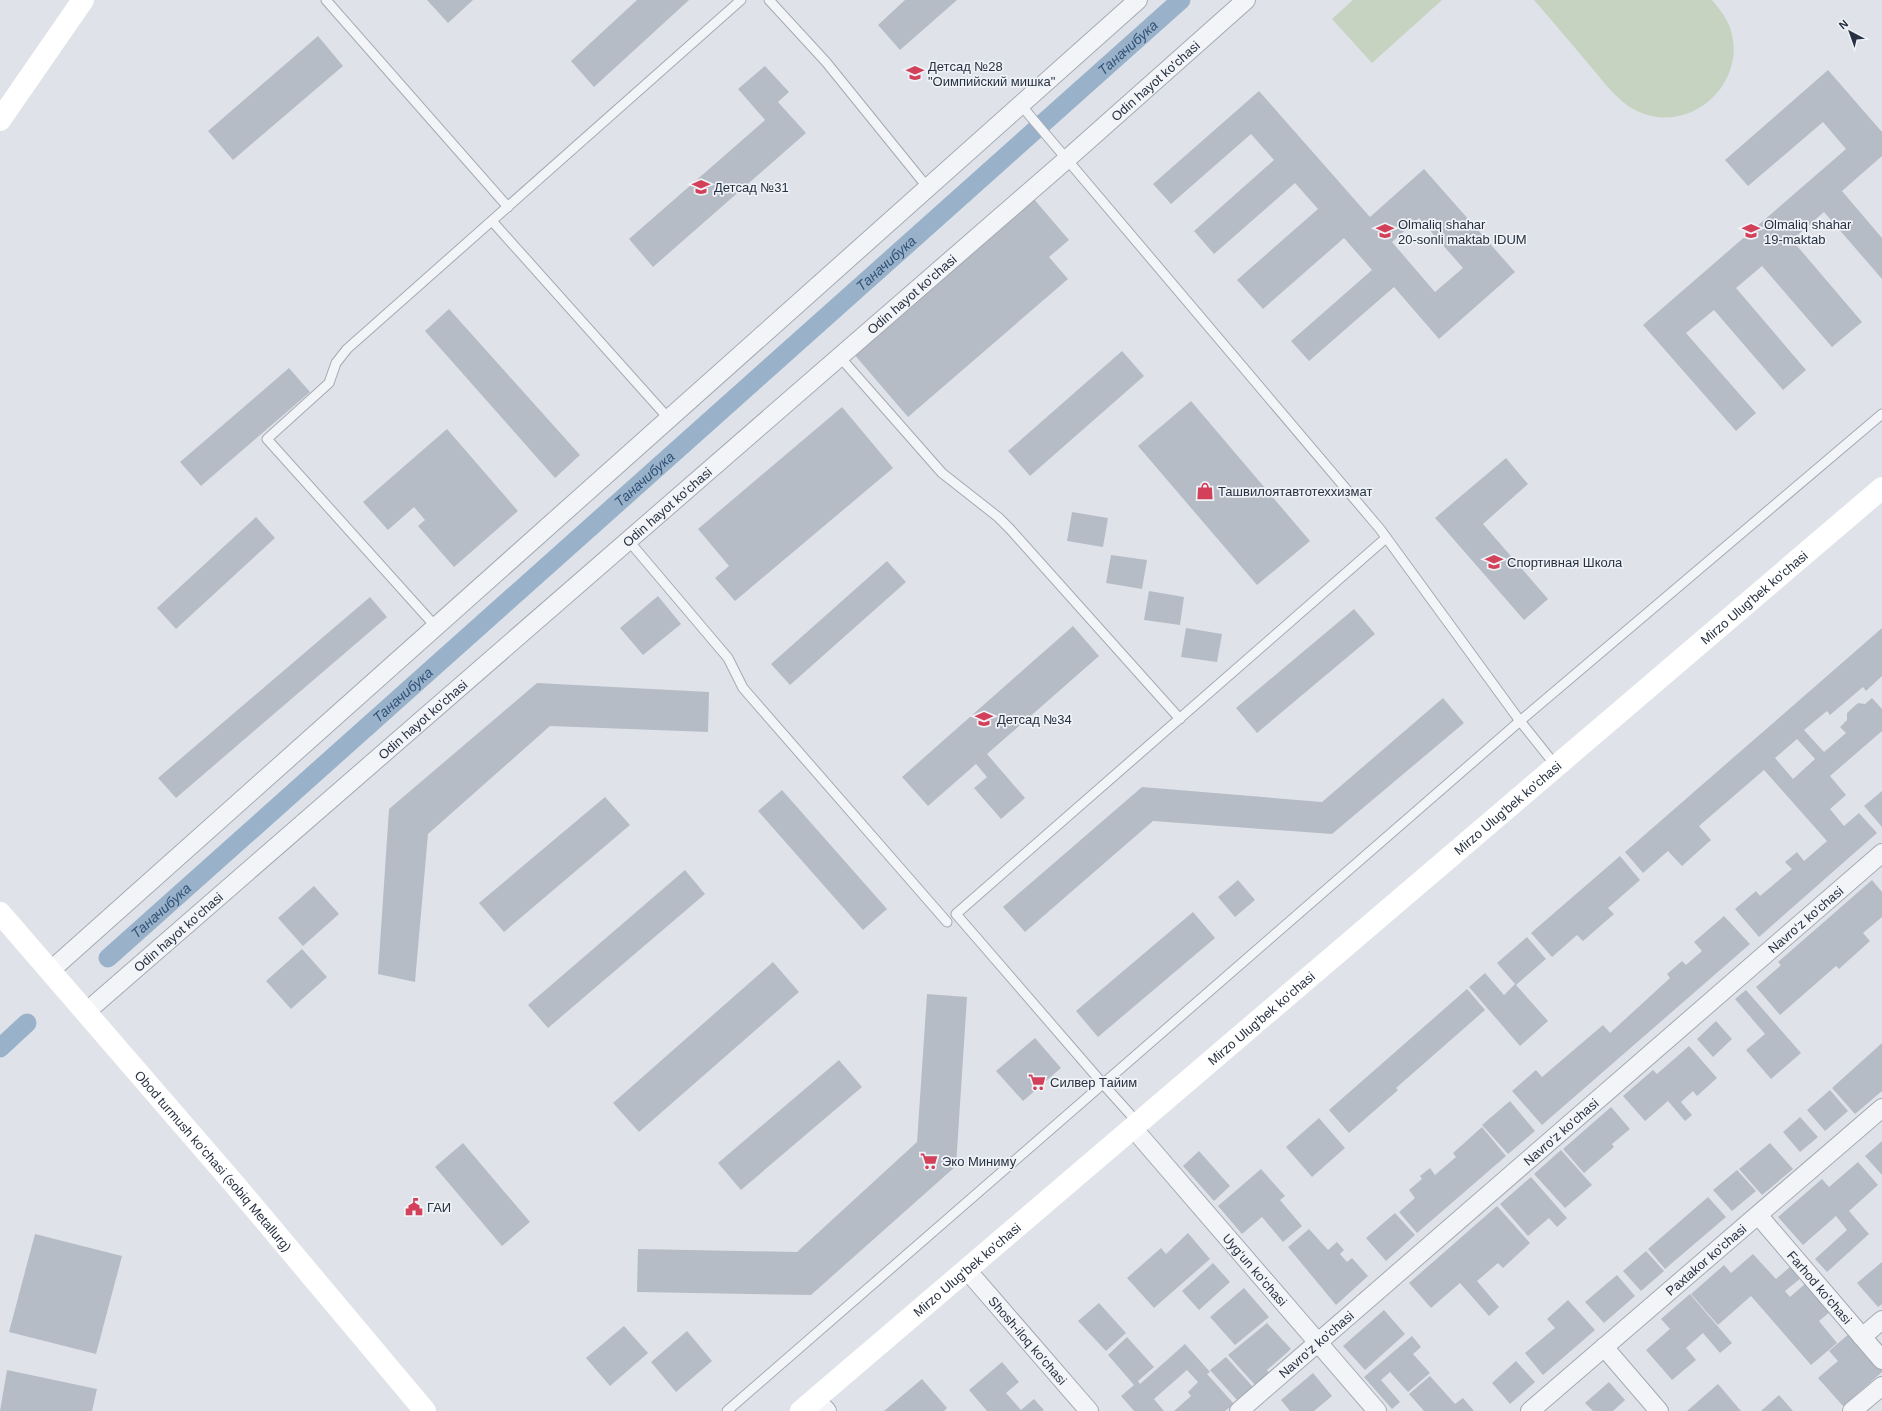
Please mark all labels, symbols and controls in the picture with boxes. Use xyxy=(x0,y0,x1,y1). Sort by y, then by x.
north arrow xyxy=(1830,12,1870,52)
water label: Таначибука xyxy=(1095,17,1161,78)
text: N xyxy=(1837,17,1850,32)
street label: Odin hayot ko'chasi xyxy=(1108,37,1203,124)
place label: Детсад №28 "Оимпийский мишка" xyxy=(928,59,1056,89)
school or university icon: Детсад №28 "Оимпийский мишка" xyxy=(905,63,925,83)
school or university icon: Детсад №31 xyxy=(691,177,711,197)
place label: Детсад №31 xyxy=(714,180,789,195)
place label: Olmaliq shahar 20-sonli maktab IDUM xyxy=(1398,217,1527,247)
place label: Olmaliq shahar 19-maktab xyxy=(1764,217,1852,247)
school or university icon: Olmaliq shahar 20-sonli maktab IDUM xyxy=(1375,221,1395,241)
school or university icon: Olmaliq shahar 19-maktab xyxy=(1741,221,1761,241)
water label: Таначибука xyxy=(853,232,919,294)
street label: Odin hayot ko'chasi xyxy=(864,251,959,337)
water label: Таначибука xyxy=(611,448,678,510)
street label: Odin hayot ko'chasi xyxy=(619,464,715,550)
shop icon: Ташвилоятавтотеххизмат xyxy=(1195,481,1215,501)
place label: Ташвилоятавтотеххизмат xyxy=(1218,484,1372,499)
street label: Mirzo Ulug'bek ko'chasi xyxy=(1697,547,1811,647)
school or university icon: Спортивная Школа xyxy=(1484,552,1504,572)
place label: Спортивная Школа xyxy=(1507,555,1623,570)
water label: Таначибука xyxy=(369,664,436,726)
street label: Odin hayot ko'chasi xyxy=(375,677,470,762)
school or university icon: Детсад №34 xyxy=(974,709,994,729)
place label: Детсад №34 xyxy=(997,712,1072,727)
street label: Mirzo Ulug'bek ko'chasi xyxy=(1451,758,1564,858)
water label: Таначибука xyxy=(128,880,194,942)
street label: Navro‘z ko'chasi xyxy=(1765,883,1846,956)
street label: Odin hayot ko'chasi xyxy=(130,889,226,975)
street label: Mirzo Ulug'bek ko'chasi xyxy=(1205,968,1318,1068)
street label: Obod turmush ko'chasi (sobiq Metallurg) xyxy=(132,1067,295,1254)
supermarket icon: Силвер Тайим xyxy=(1027,1072,1047,1092)
place label: Силвер Тайим xyxy=(1050,1075,1137,1090)
street label: Navro‘z ko'chasi xyxy=(1520,1095,1601,1168)
supermarket icon: Эко Миниму xyxy=(919,1151,939,1171)
place label: Эко Миниму xyxy=(942,1154,1017,1169)
public building icon: ГАИ xyxy=(404,1197,424,1217)
place label: ГАИ xyxy=(427,1200,451,1215)
street label: Mirzo Ulug‘bek ko'chasi xyxy=(910,1219,1024,1319)
street label: Paxtakor ko'chasi xyxy=(1662,1221,1749,1298)
street label: Uyg‘un ko'chasi xyxy=(1220,1230,1290,1309)
street label: Farhod ko'chasi xyxy=(1784,1248,1855,1327)
street label: Shosh-iloq ko'chasi xyxy=(986,1293,1070,1388)
street label: Navro‘z ko'chasi xyxy=(1276,1308,1357,1381)

